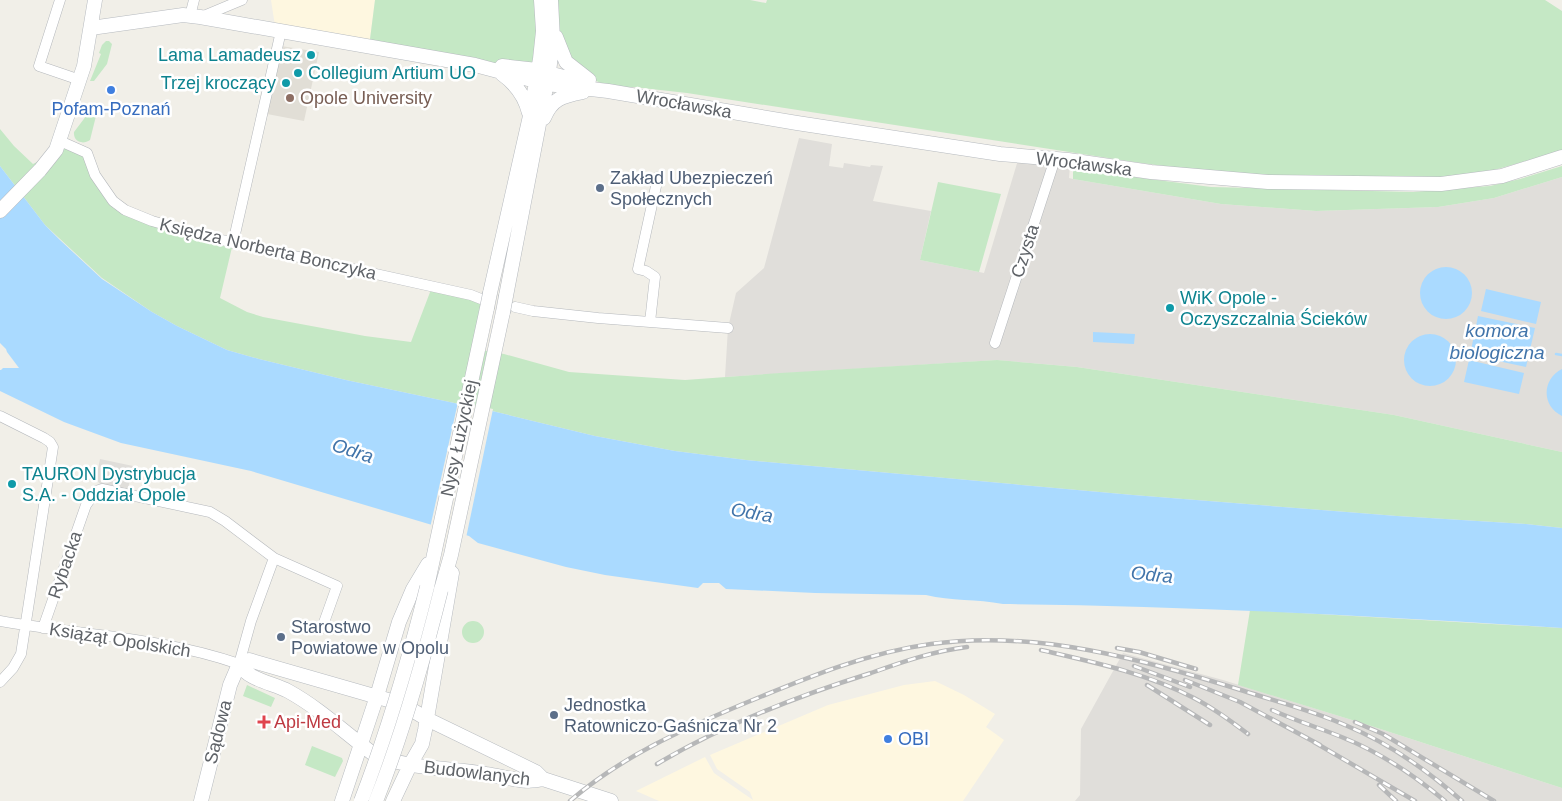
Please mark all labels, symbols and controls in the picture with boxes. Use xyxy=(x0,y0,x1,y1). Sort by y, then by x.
place label: Lama Lamadeusz xyxy=(158,45,301,65)
marker: Lama Lamadeusz xyxy=(305,49,317,61)
place label: Collegium Artium UO xyxy=(308,63,476,83)
marker: Collegium Artium UO xyxy=(292,67,304,79)
place label: Trzej kroczący xyxy=(161,73,276,93)
marker: Trzej kroczący xyxy=(280,77,292,89)
marker: Pofam-Poznań xyxy=(105,84,117,96)
street label: Wrocławska xyxy=(635,86,734,122)
place label: Opole University xyxy=(300,88,432,108)
marker: Opole University xyxy=(284,92,296,104)
place label: Pofam-Poznań xyxy=(51,99,171,119)
street label: Wrocławska xyxy=(1035,148,1134,180)
place label: Zakład Ubezpieczeń Społecznych xyxy=(610,168,773,209)
marker: Zakład Ubezpieczeń Społecznych xyxy=(594,182,606,194)
street label: Księdza Norberta Bonczyka xyxy=(158,214,379,284)
street label: Czysta xyxy=(1007,221,1043,280)
place label: WiK Opole - Oczyszczalnia Ścieków xyxy=(1180,288,1368,329)
marker: WiK Opole - Oczyszczalnia Ścieków xyxy=(1164,302,1176,314)
water label: komora biologiczna xyxy=(1449,320,1545,363)
street label: Nysy Łużyckiej xyxy=(437,378,481,498)
water label: Odra xyxy=(330,434,376,467)
place label: TAURON Dystrybucja S.A. - Oddział Opole xyxy=(22,464,197,505)
marker: TAURON Dystrybucja S.A. - Oddział Opole xyxy=(6,478,18,490)
water label: Odra xyxy=(729,498,775,527)
street label: Rybacka xyxy=(44,528,86,601)
water label: Odra xyxy=(1130,562,1174,587)
place label: Starostwo Powiatowe w Opolu xyxy=(291,617,449,658)
street label: Książąt Opolskich xyxy=(48,619,192,661)
marker: Starostwo Powiatowe w Opolu xyxy=(275,631,287,643)
place label: Jednostka Ratowniczo-Gaśnicza Nr 2 xyxy=(564,695,777,736)
street label: Sądowa xyxy=(200,697,236,766)
marker: Jednostka Ratowniczo-Gaśnicza Nr 2 xyxy=(548,709,560,721)
place label: Api-Med xyxy=(274,712,341,732)
marker: Api-Med xyxy=(258,716,270,728)
place label: OBI xyxy=(898,729,929,749)
marker: OBI xyxy=(882,733,894,745)
street label: Budowlanych xyxy=(423,757,531,789)

